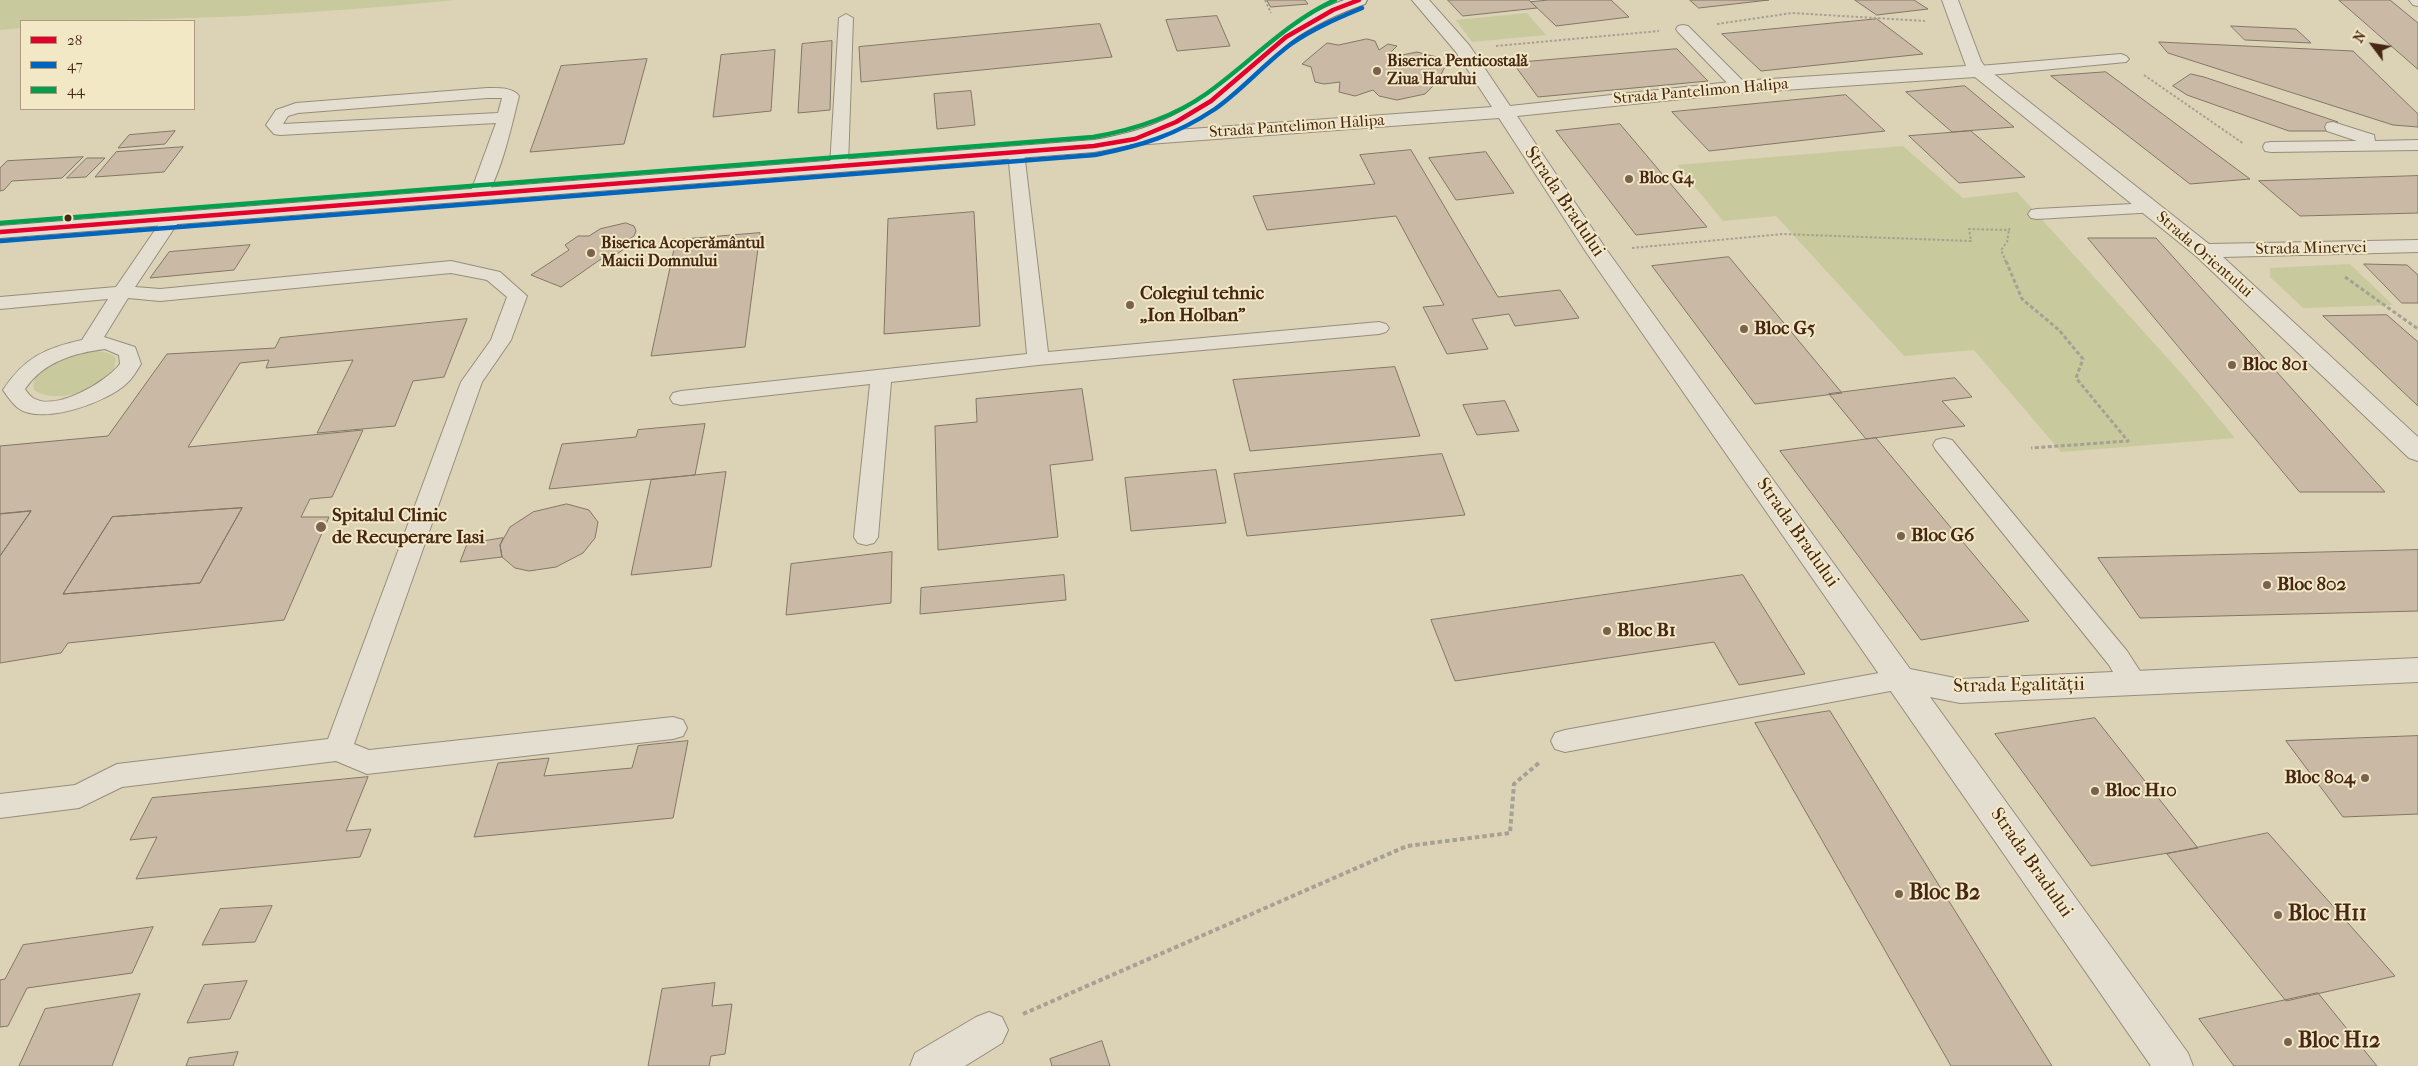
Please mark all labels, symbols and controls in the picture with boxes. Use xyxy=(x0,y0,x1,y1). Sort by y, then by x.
legend xyxy=(20,20,195,110)
north arrow xyxy=(2348,20,2398,70)
text: N xyxy=(2350,28,2370,46)
text: 28 xyxy=(67,31,82,49)
place label: Biserica Penticostală Ziua Harului xyxy=(1387,52,1528,90)
text: 47 xyxy=(67,56,83,74)
marker: Biserica Penticostală Ziua Harului xyxy=(1371,65,1383,77)
street label: Strada Pantelimon Halipa xyxy=(1613,75,1789,109)
text: 44 xyxy=(67,81,85,99)
street label: Strada Pantelimon Halipa xyxy=(1209,111,1385,143)
street label: Strada Bradului xyxy=(1519,142,1609,262)
place label: Bloc G4 xyxy=(1639,169,1693,189)
marker: Bloc G4 xyxy=(1623,173,1635,185)
street label: Strada Orientului xyxy=(2152,208,2256,302)
unlabelled marker xyxy=(63,213,73,223)
place label: Biserica Acoperământul Maicii Domnului xyxy=(601,234,765,272)
street label: Strada Minervei xyxy=(2255,238,2367,260)
marker: Biserica Acoperământul Maicii Domnului xyxy=(585,247,597,259)
place label: Colegiul tehnic „Ion Holban” xyxy=(1140,283,1264,327)
marker: Colegiul tehnic „Ion Holban” xyxy=(1124,299,1136,311)
place label: Bloc G5 xyxy=(1754,318,1815,340)
marker: Bloc G5 xyxy=(1738,323,1750,335)
place label: Bloc 801 xyxy=(2242,354,2308,376)
marker: Bloc 801 xyxy=(2226,359,2238,371)
street label: Strada Bradului xyxy=(1751,474,1843,592)
place label: Spitalul Clinic de Recuperare Iasi xyxy=(332,505,485,549)
marker: Spitalul Clinic de Recuperare Iasi xyxy=(314,520,328,534)
place label: Bloc G6 xyxy=(1911,525,1974,547)
marker: Bloc G6 xyxy=(1895,530,1907,542)
place label: Bloc 802 xyxy=(2277,574,2346,596)
marker: Bloc 802 xyxy=(2261,579,2273,591)
place label: Bloc B1 xyxy=(1617,620,1676,642)
marker: Bloc B1 xyxy=(1601,625,1613,637)
street label: Strada Egalității xyxy=(1953,673,2085,699)
place label: Bloc 804 xyxy=(2284,767,2355,789)
marker: Bloc 804 xyxy=(2359,772,2371,784)
place label: Bloc H10 xyxy=(2105,780,2177,802)
marker: Bloc H10 xyxy=(2089,785,2101,797)
street label: Strada Bradului xyxy=(1985,804,2077,922)
place label: Bloc B2 xyxy=(1909,881,1980,907)
marker: Bloc B2 xyxy=(1893,888,1905,900)
place label: Bloc H11 xyxy=(2288,902,2367,928)
marker: Bloc H11 xyxy=(2272,909,2284,921)
place label: Bloc H12 xyxy=(2298,1029,2380,1055)
marker: Bloc H12 xyxy=(2282,1036,2294,1048)

